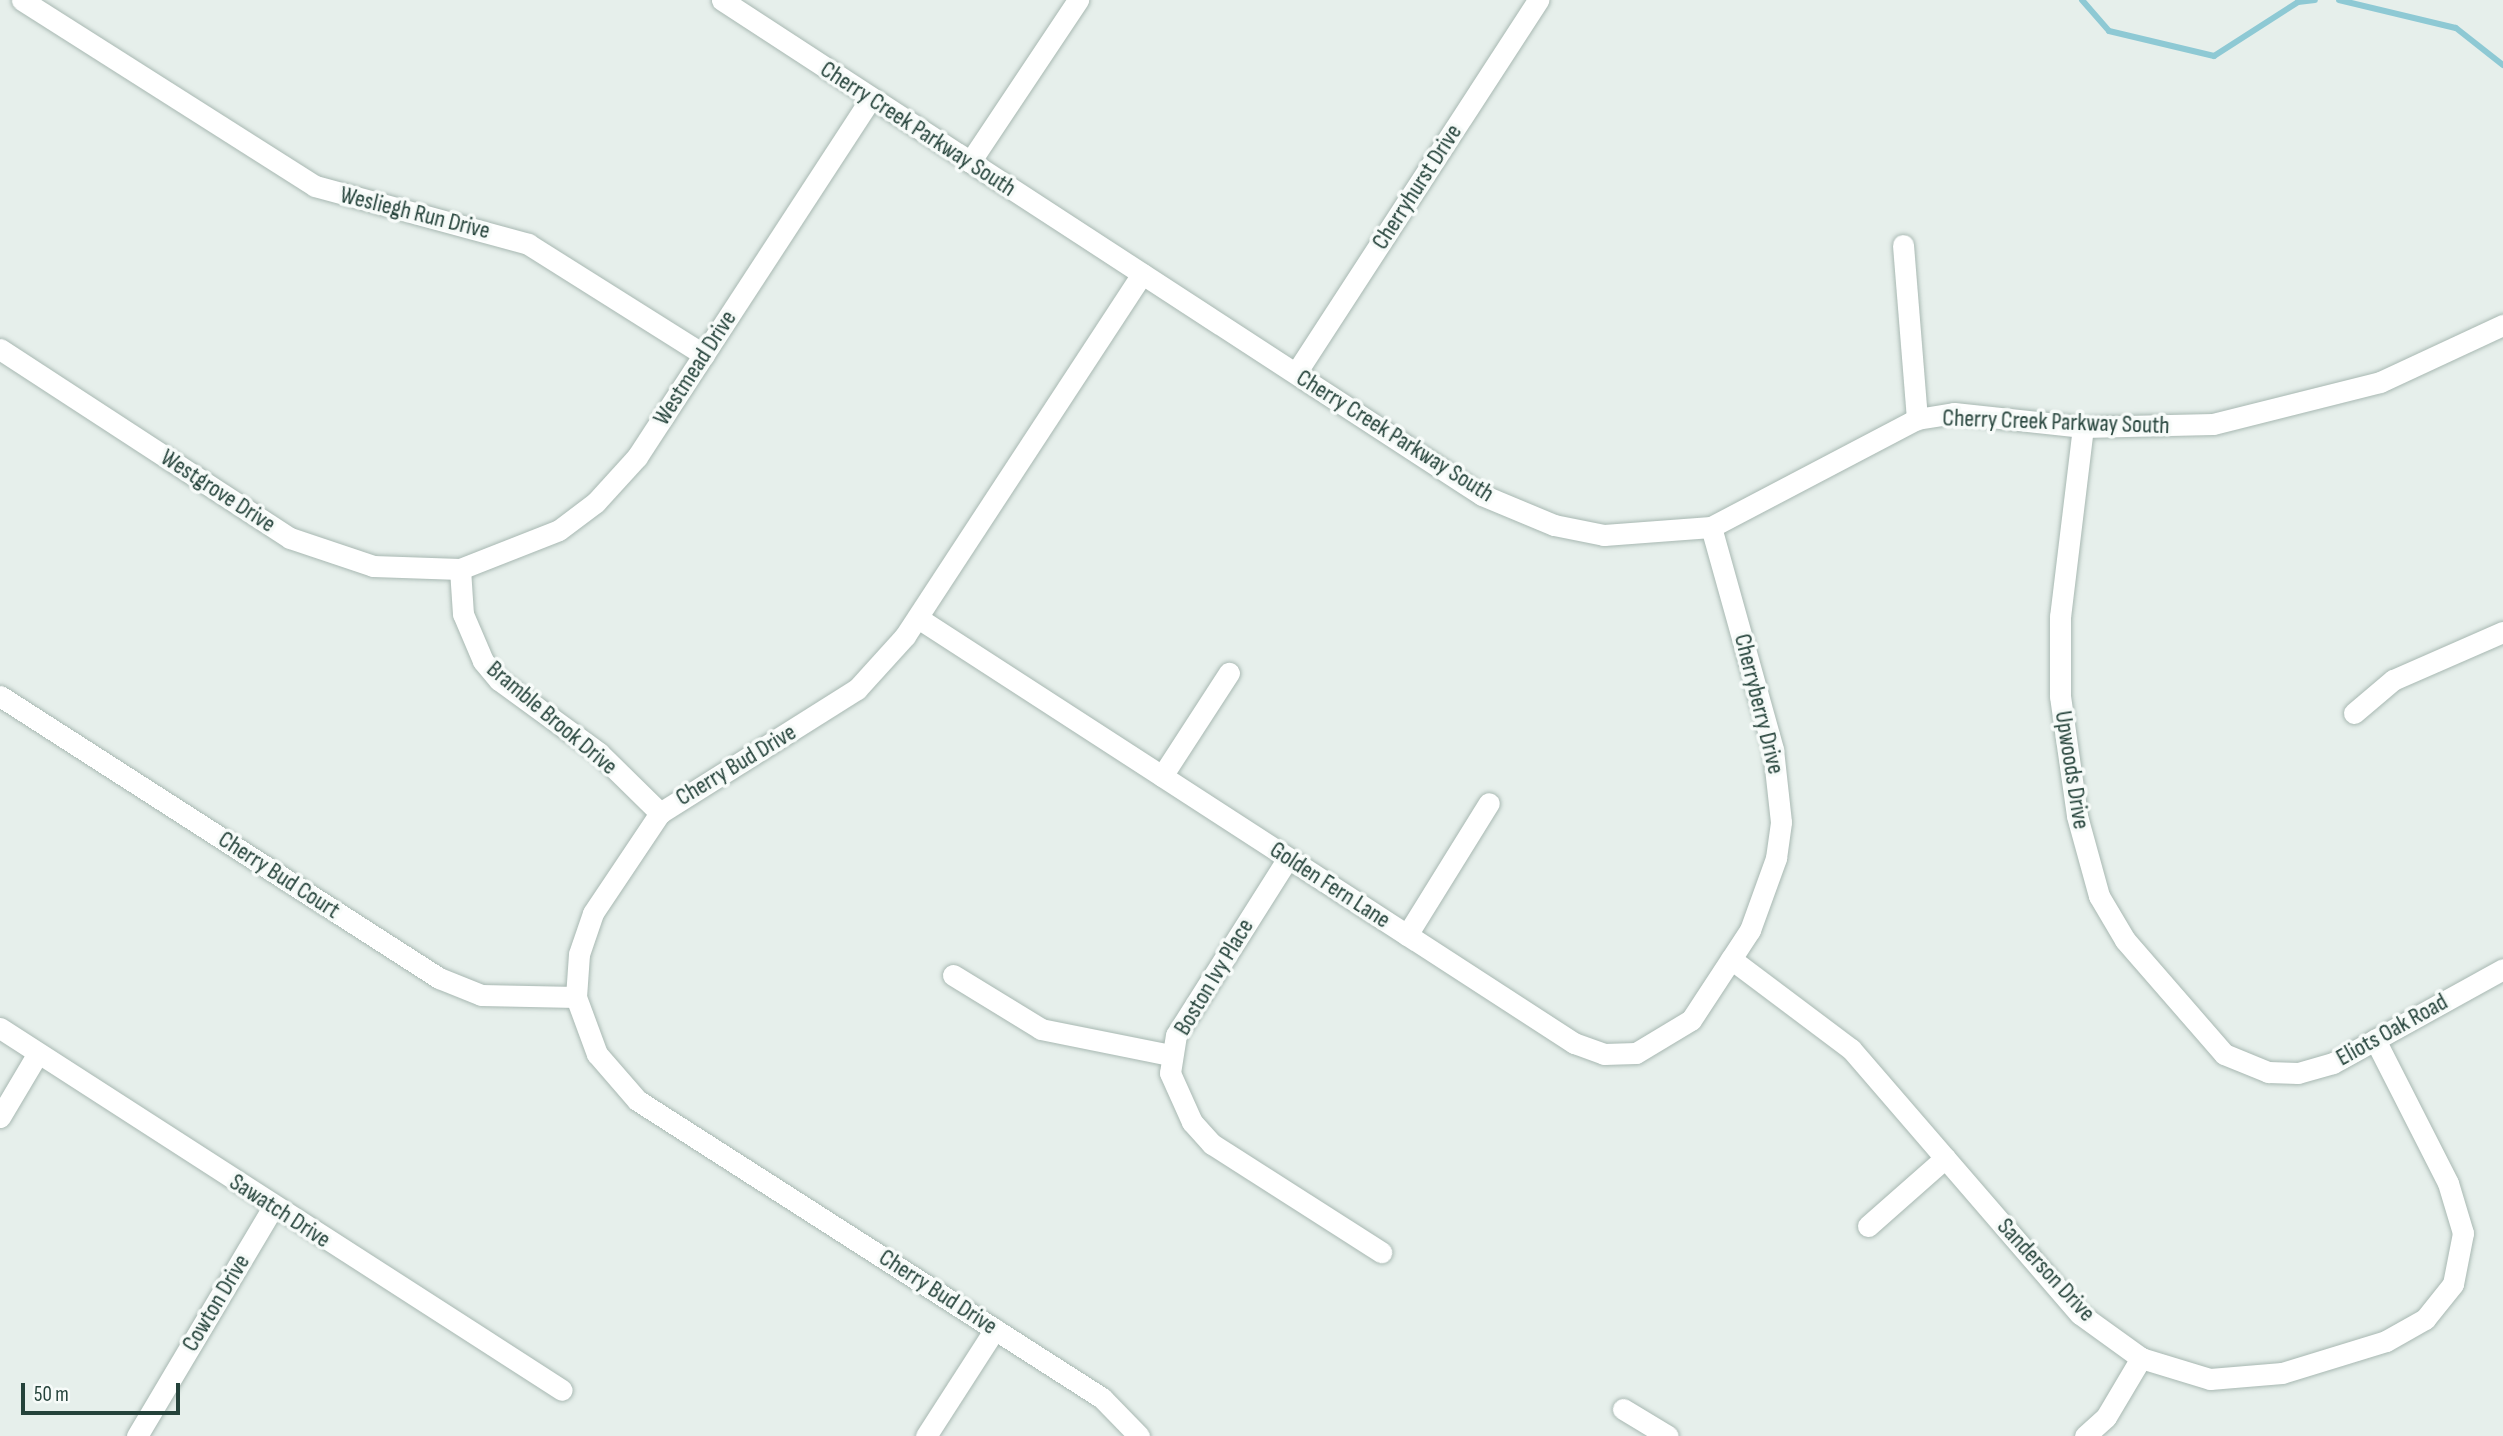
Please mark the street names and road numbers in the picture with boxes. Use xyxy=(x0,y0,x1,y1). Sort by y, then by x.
street label: Cherry Creek Parkway South xyxy=(815,55,1021,203)
street label: Cherryhurst Drive xyxy=(1366,119,1468,255)
street label: Wesliegh Run Drive xyxy=(337,180,493,246)
street label: Westmead Drive xyxy=(647,305,743,431)
street label: Cherry Creek Parkway South xyxy=(1291,364,1499,508)
street label: Cherry Creek Parkway South xyxy=(1942,404,2170,440)
street label: Westgrove Drive xyxy=(155,443,281,539)
street label: Cherryberry Drive xyxy=(1728,631,1790,777)
street label: Bramble Brook Drive xyxy=(481,655,623,781)
street label: Upwoods Drive xyxy=(2048,709,2096,831)
street label: Cherry Bud Drive xyxy=(671,718,801,812)
street label: Cherry Bud Court xyxy=(213,825,345,925)
street label: Golden Fern Lane xyxy=(1264,835,1396,935)
street label: Boston Ivy Place xyxy=(1168,914,1260,1040)
street label: Eliots Oak Road xyxy=(2331,988,2453,1072)
street label: Sawatch Drive xyxy=(224,1168,336,1254)
street label: Sanderson Drive xyxy=(1991,1212,2101,1328)
street label: Cherry Bud Drive xyxy=(874,1243,1002,1341)
street label: Cowton Drive xyxy=(176,1249,256,1357)

